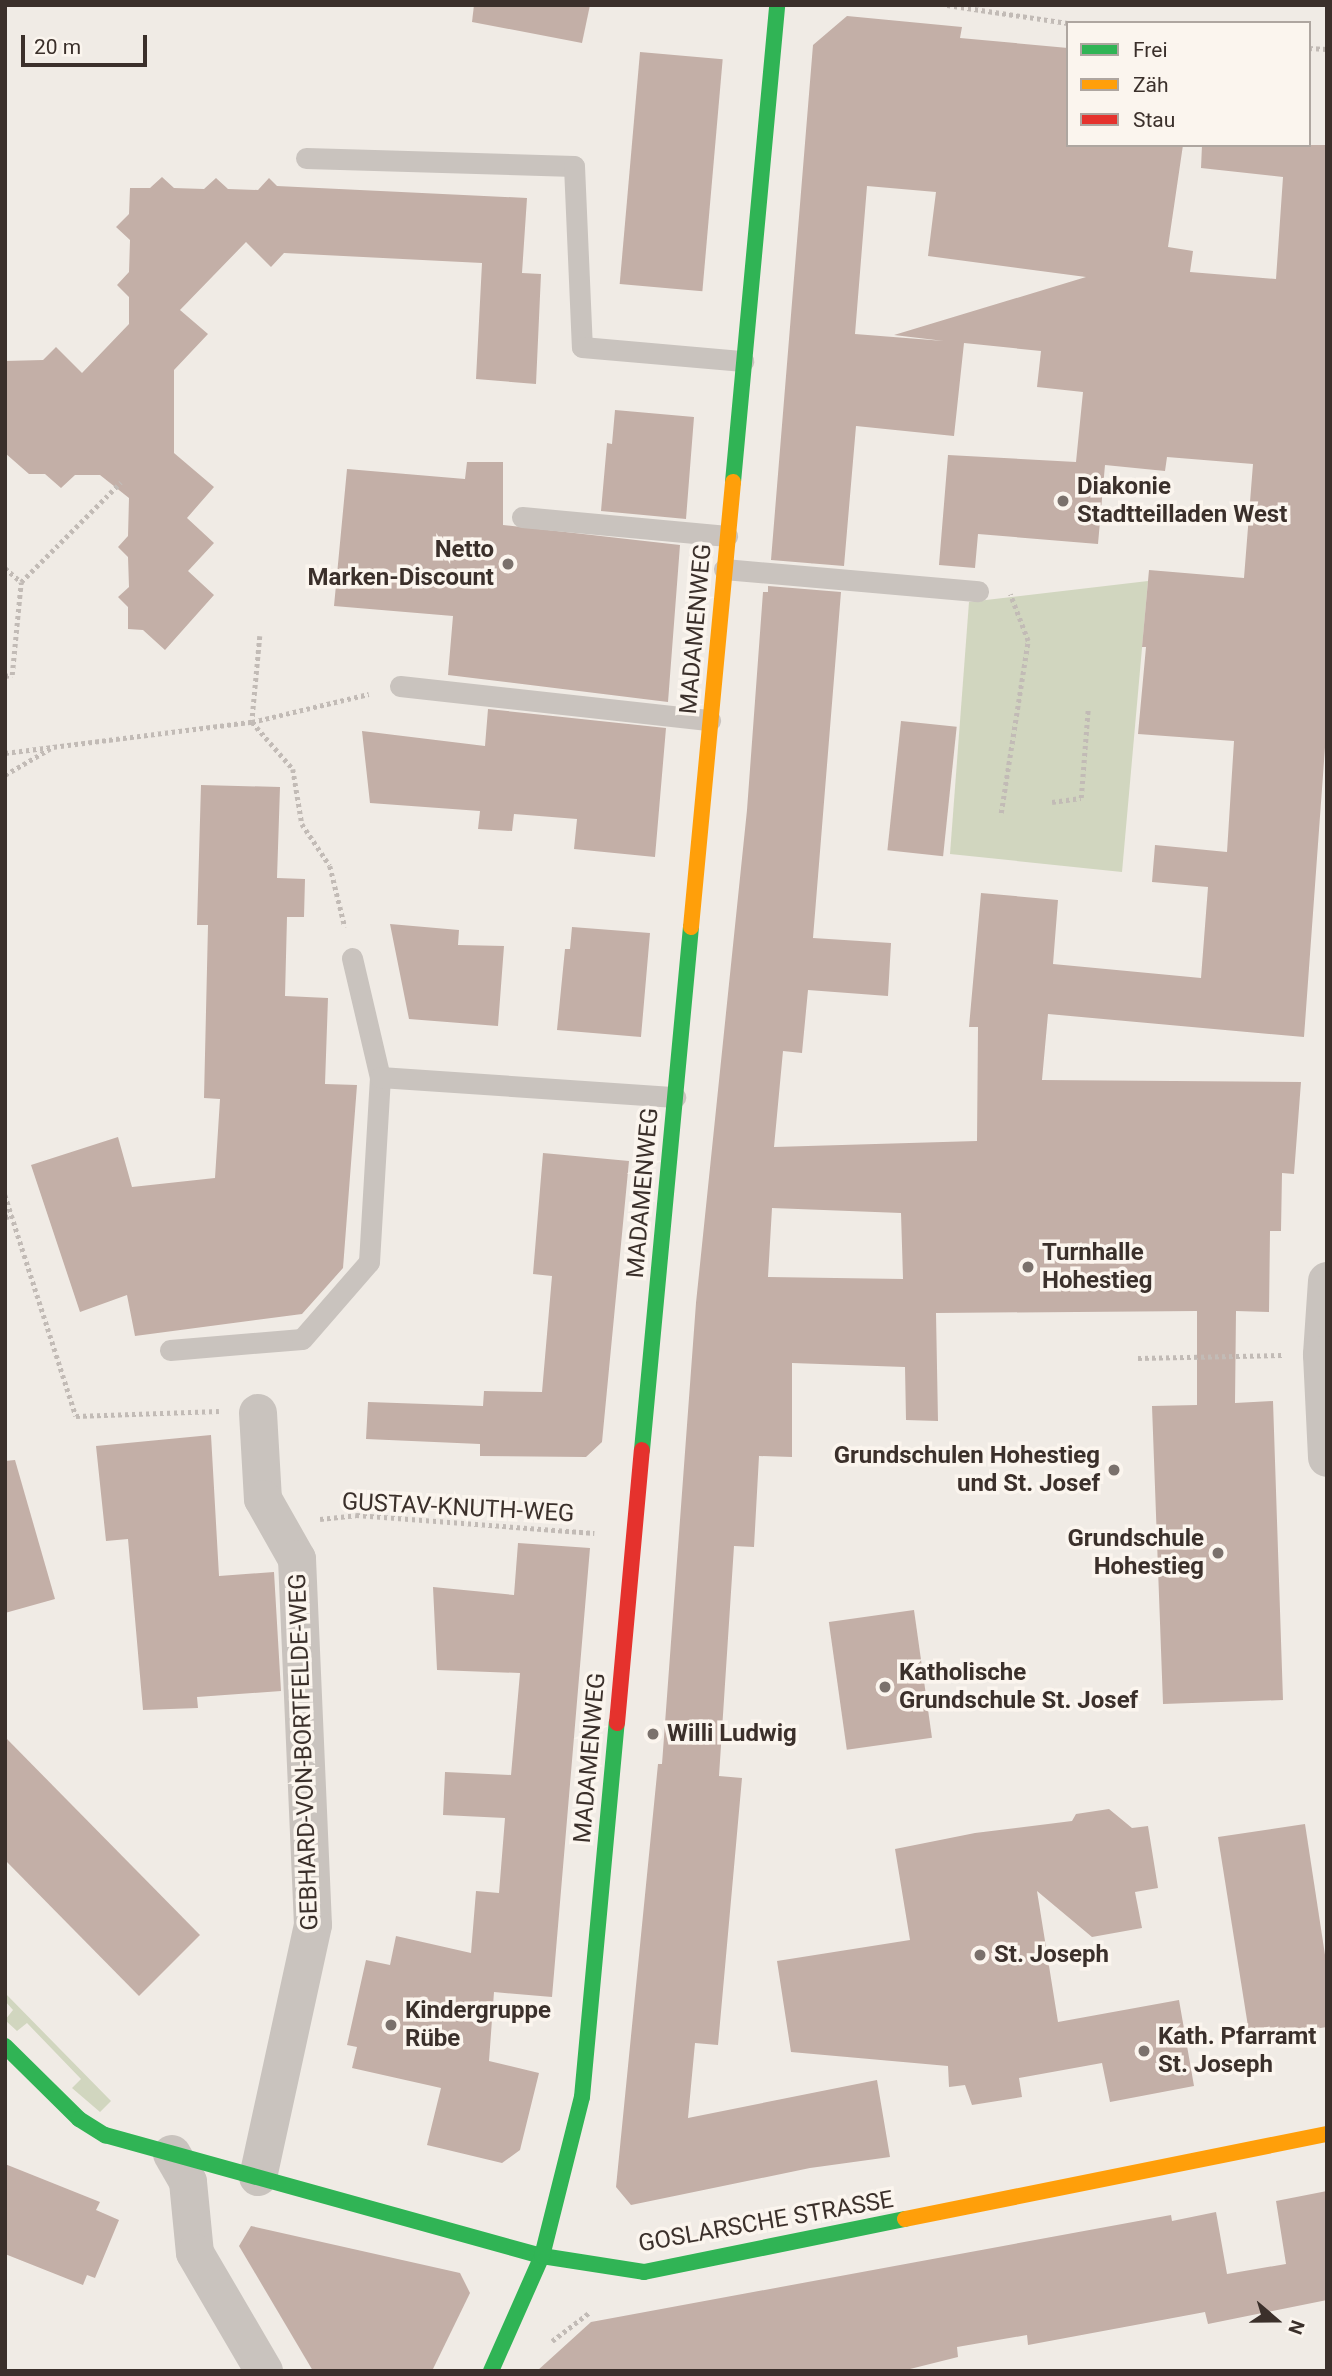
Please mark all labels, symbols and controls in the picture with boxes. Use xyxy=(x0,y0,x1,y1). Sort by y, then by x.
scale bar xyxy=(24,21,150,65)
legend xyxy=(1066,21,1311,147)
text: 20 m xyxy=(34,35,81,59)
text: Frei xyxy=(1133,38,1168,62)
text: Zäh xyxy=(1133,73,1169,97)
text: Stau xyxy=(1133,108,1175,132)
place label: Diakonie Stadtteilladen West xyxy=(1077,473,1287,529)
marker: Diakonie Stadtteilladen West xyxy=(1055,493,1071,509)
place label: Netto Marken-Discount xyxy=(308,536,494,592)
street label: MADAMENWEG xyxy=(674,543,718,715)
marker: Netto Marken-Discount xyxy=(500,556,516,572)
street label: MADAMENWEG xyxy=(621,1107,665,1279)
place label: Turnhalle Hohestieg xyxy=(1042,1239,1152,1295)
marker: Turnhalle Hohestieg xyxy=(1020,1259,1036,1275)
place label: Grundschulen Hohestieg und St. Josef xyxy=(834,1442,1100,1498)
marker: Grundschulen Hohestieg und St. Josef xyxy=(1106,1462,1122,1478)
street label: GUSTAV-KNUTH-WEG xyxy=(341,1488,575,1528)
place label: Grundschule Hohestieg xyxy=(1067,1525,1204,1581)
marker: Grundschule Hohestieg xyxy=(1210,1545,1226,1561)
street label: GEBHARD-VON-BORTFELDE-WEG xyxy=(283,1573,325,1931)
place label: Katholische Grundschule St. Josef xyxy=(899,1659,1138,1715)
street label: MADAMENWEG xyxy=(568,1672,612,1844)
marker: Katholische Grundschule St. Josef xyxy=(877,1679,893,1695)
place label: Willi Ludwig xyxy=(667,1720,797,1748)
marker: Willi Ludwig xyxy=(645,1726,661,1742)
place label: St. Joseph xyxy=(994,1941,1109,1969)
marker: St. Joseph xyxy=(972,1947,988,1963)
place label: Kindergruppe Rübe xyxy=(405,1997,551,2053)
marker: Kindergruppe Rübe xyxy=(383,2017,399,2033)
place label: Kath. Pfarramt St. Joseph xyxy=(1158,2023,1316,2079)
marker: Kath. Pfarramt St. Joseph xyxy=(1136,2043,1152,2059)
street label: GOSLARSCHE STRASSE xyxy=(636,2185,896,2259)
north arrow xyxy=(1241,2285,1311,2355)
text: N xyxy=(1283,2317,1309,2338)

